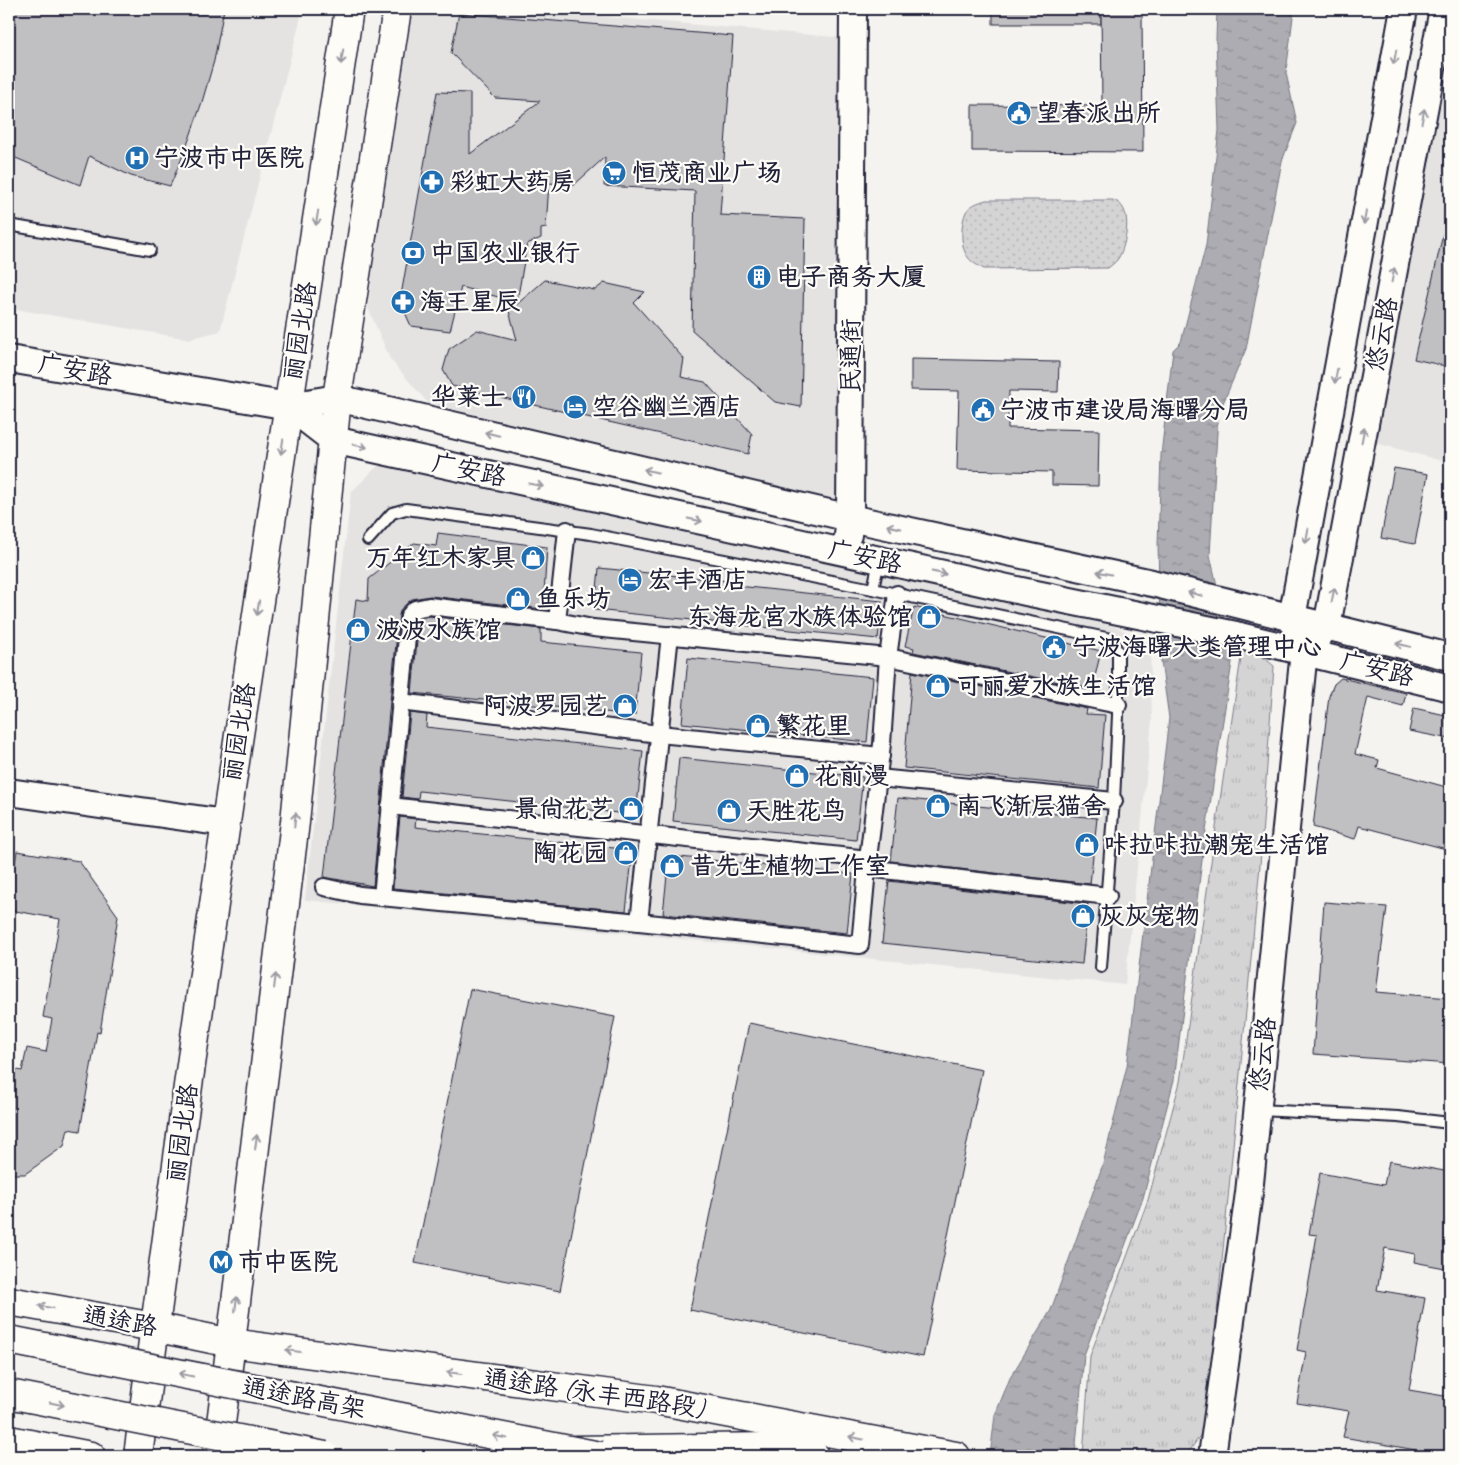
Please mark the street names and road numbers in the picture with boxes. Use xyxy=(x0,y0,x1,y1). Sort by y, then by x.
street label: 丽园北路 xyxy=(276,279,324,383)
street label: 悠云路 xyxy=(1359,294,1405,374)
street label: 民通街 xyxy=(835,318,867,394)
street label: 广安路 xyxy=(35,348,115,392)
street label: 广安路 xyxy=(429,447,509,493)
street label: 广安路 xyxy=(825,534,905,580)
street label: 广安路 xyxy=(1337,644,1417,694)
street label: 丽园北路 xyxy=(215,680,263,784)
street label: 悠云路 xyxy=(1243,1015,1283,1093)
street label: 丽园北路 xyxy=(159,1081,205,1185)
street label: 通途路 xyxy=(80,1299,160,1343)
street label: 通途路 (永丰西路段) xyxy=(482,1362,708,1425)
street label: 通途路高架 xyxy=(240,1370,368,1426)

